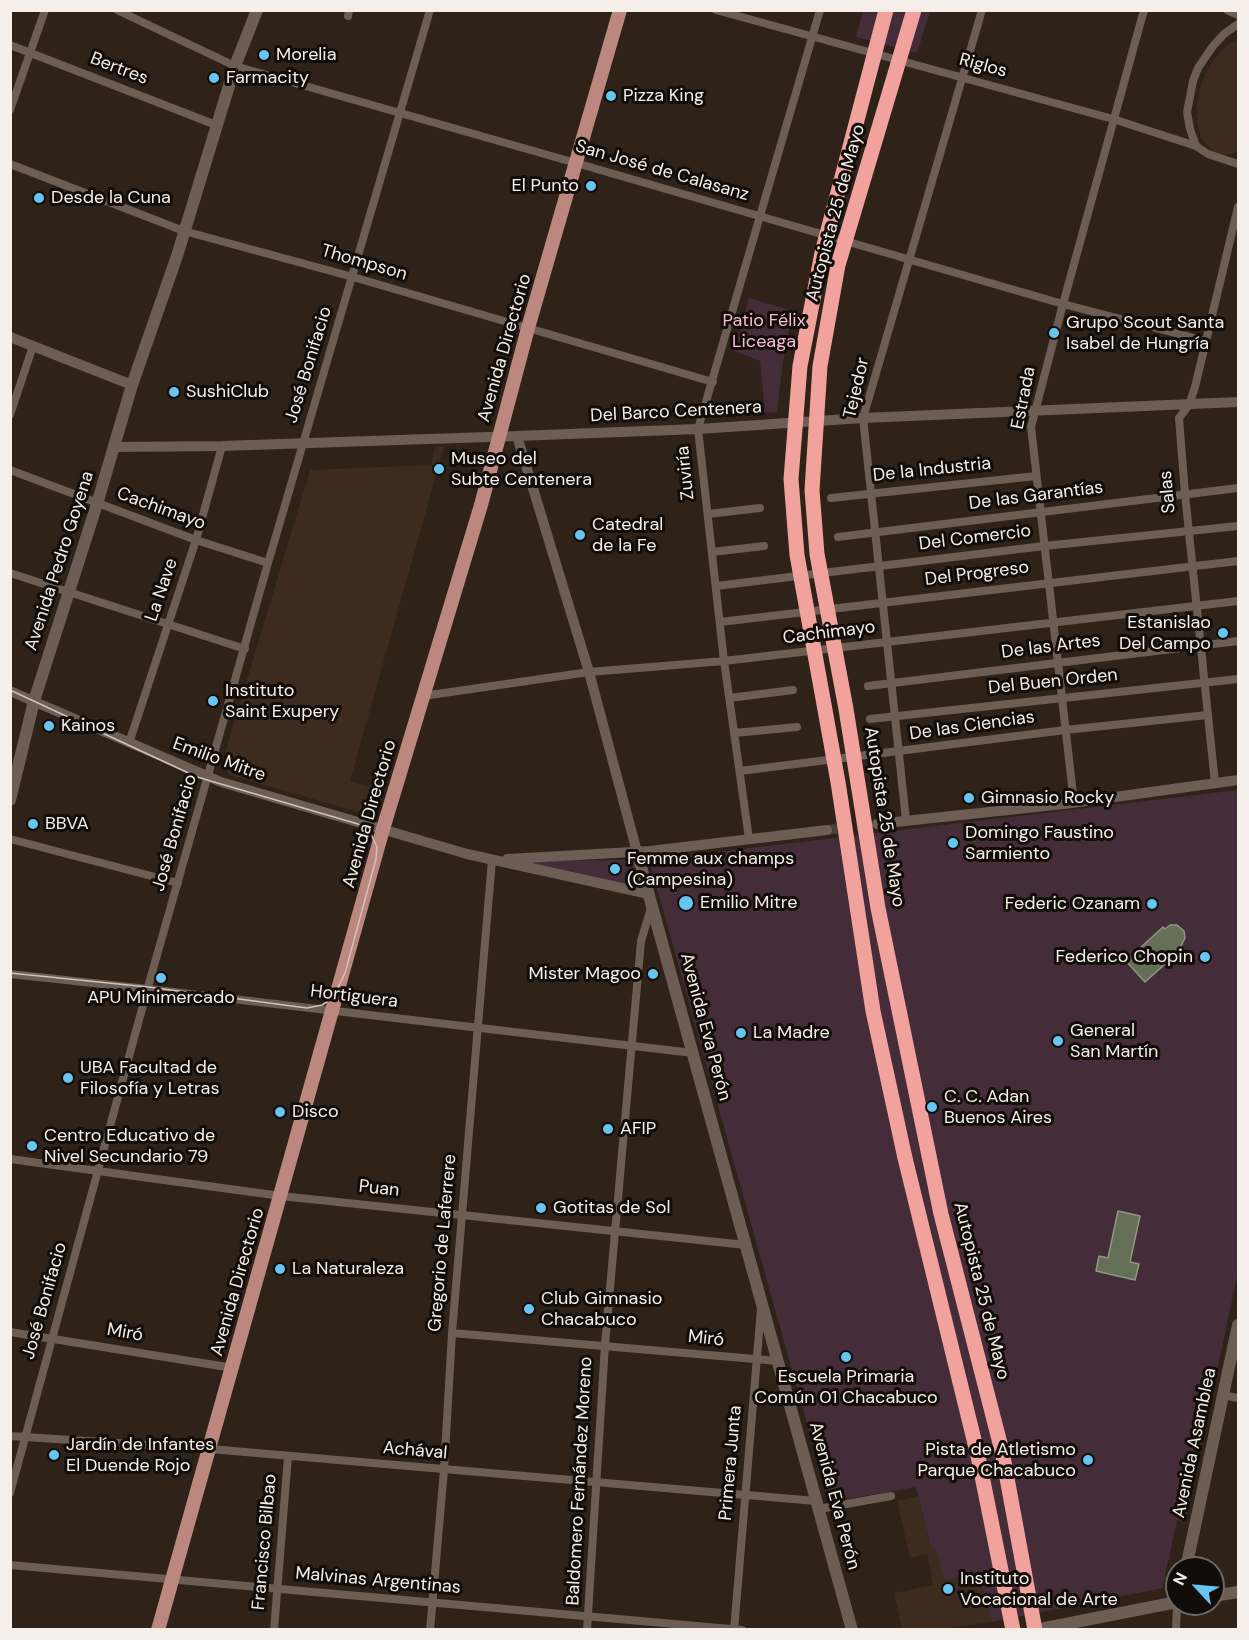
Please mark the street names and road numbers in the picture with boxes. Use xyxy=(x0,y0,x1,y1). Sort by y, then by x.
street label: Bertres xyxy=(87,48,151,90)
street label: Riglos xyxy=(957,49,1009,83)
street label: Autopista 25 de Mayo xyxy=(802,122,870,304)
street label: San José de Calasanz xyxy=(573,136,751,206)
street label: Thompson xyxy=(319,240,409,286)
street label: Avenida Directorio xyxy=(473,271,537,425)
street label: José Bonifacio xyxy=(281,304,337,426)
street label: Tejedor xyxy=(840,355,874,421)
street label: Estrada xyxy=(1007,365,1041,431)
street label: Del Barco Centenera xyxy=(590,397,762,427)
street label: Zuviría xyxy=(672,445,700,501)
street label: De la Industria xyxy=(872,453,992,487)
street label: Avenida Pedro Goyena xyxy=(21,469,99,653)
street label: Salas xyxy=(1155,470,1181,514)
street label: De las Garantías xyxy=(968,477,1104,515)
street label: Cachimayo xyxy=(114,483,208,535)
street label: Del Comercio xyxy=(918,520,1032,556)
street label: La Nave xyxy=(141,556,183,624)
street label: Del Progreso xyxy=(924,557,1030,591)
street label: Cachimayo xyxy=(782,617,876,649)
street label: De las Artes xyxy=(1000,630,1102,664)
street label: Del Buen Orden xyxy=(987,664,1119,700)
street label: De las Ciencias xyxy=(908,707,1036,745)
street label: Autopista 25 de Mayo xyxy=(859,725,909,909)
street label: Emilio Mitre xyxy=(170,733,268,787)
street label: Avenida Directorio xyxy=(338,737,402,891)
street label: José Bonifacio xyxy=(148,772,202,894)
street label: Avenida Eva Perón xyxy=(675,951,735,1103)
street label: Hortiguera xyxy=(309,981,399,1013)
street label: Gregorio de Laferrere xyxy=(424,1153,462,1333)
street label: Puan xyxy=(358,1176,400,1202)
street label: Autopista 25 de Mayo xyxy=(948,1200,1014,1382)
street label: Avenida Directorio xyxy=(206,1205,270,1359)
street label: José Bonifacio xyxy=(18,1240,72,1362)
street label: Miró xyxy=(105,1319,145,1347)
street label: Miró xyxy=(687,1326,725,1352)
street label: Baldomero Fernández Moreno xyxy=(563,1356,597,1606)
street label: Avenida Asamblea xyxy=(1169,1366,1221,1520)
street label: Primera Junta xyxy=(715,1405,747,1521)
street label: Avenida Eva Perón xyxy=(804,1420,864,1572)
street label: Achával xyxy=(382,1437,448,1465)
street label: Francisco Bilbao xyxy=(248,1473,282,1611)
street label: Malvinas Argentinas xyxy=(294,1563,462,1599)

